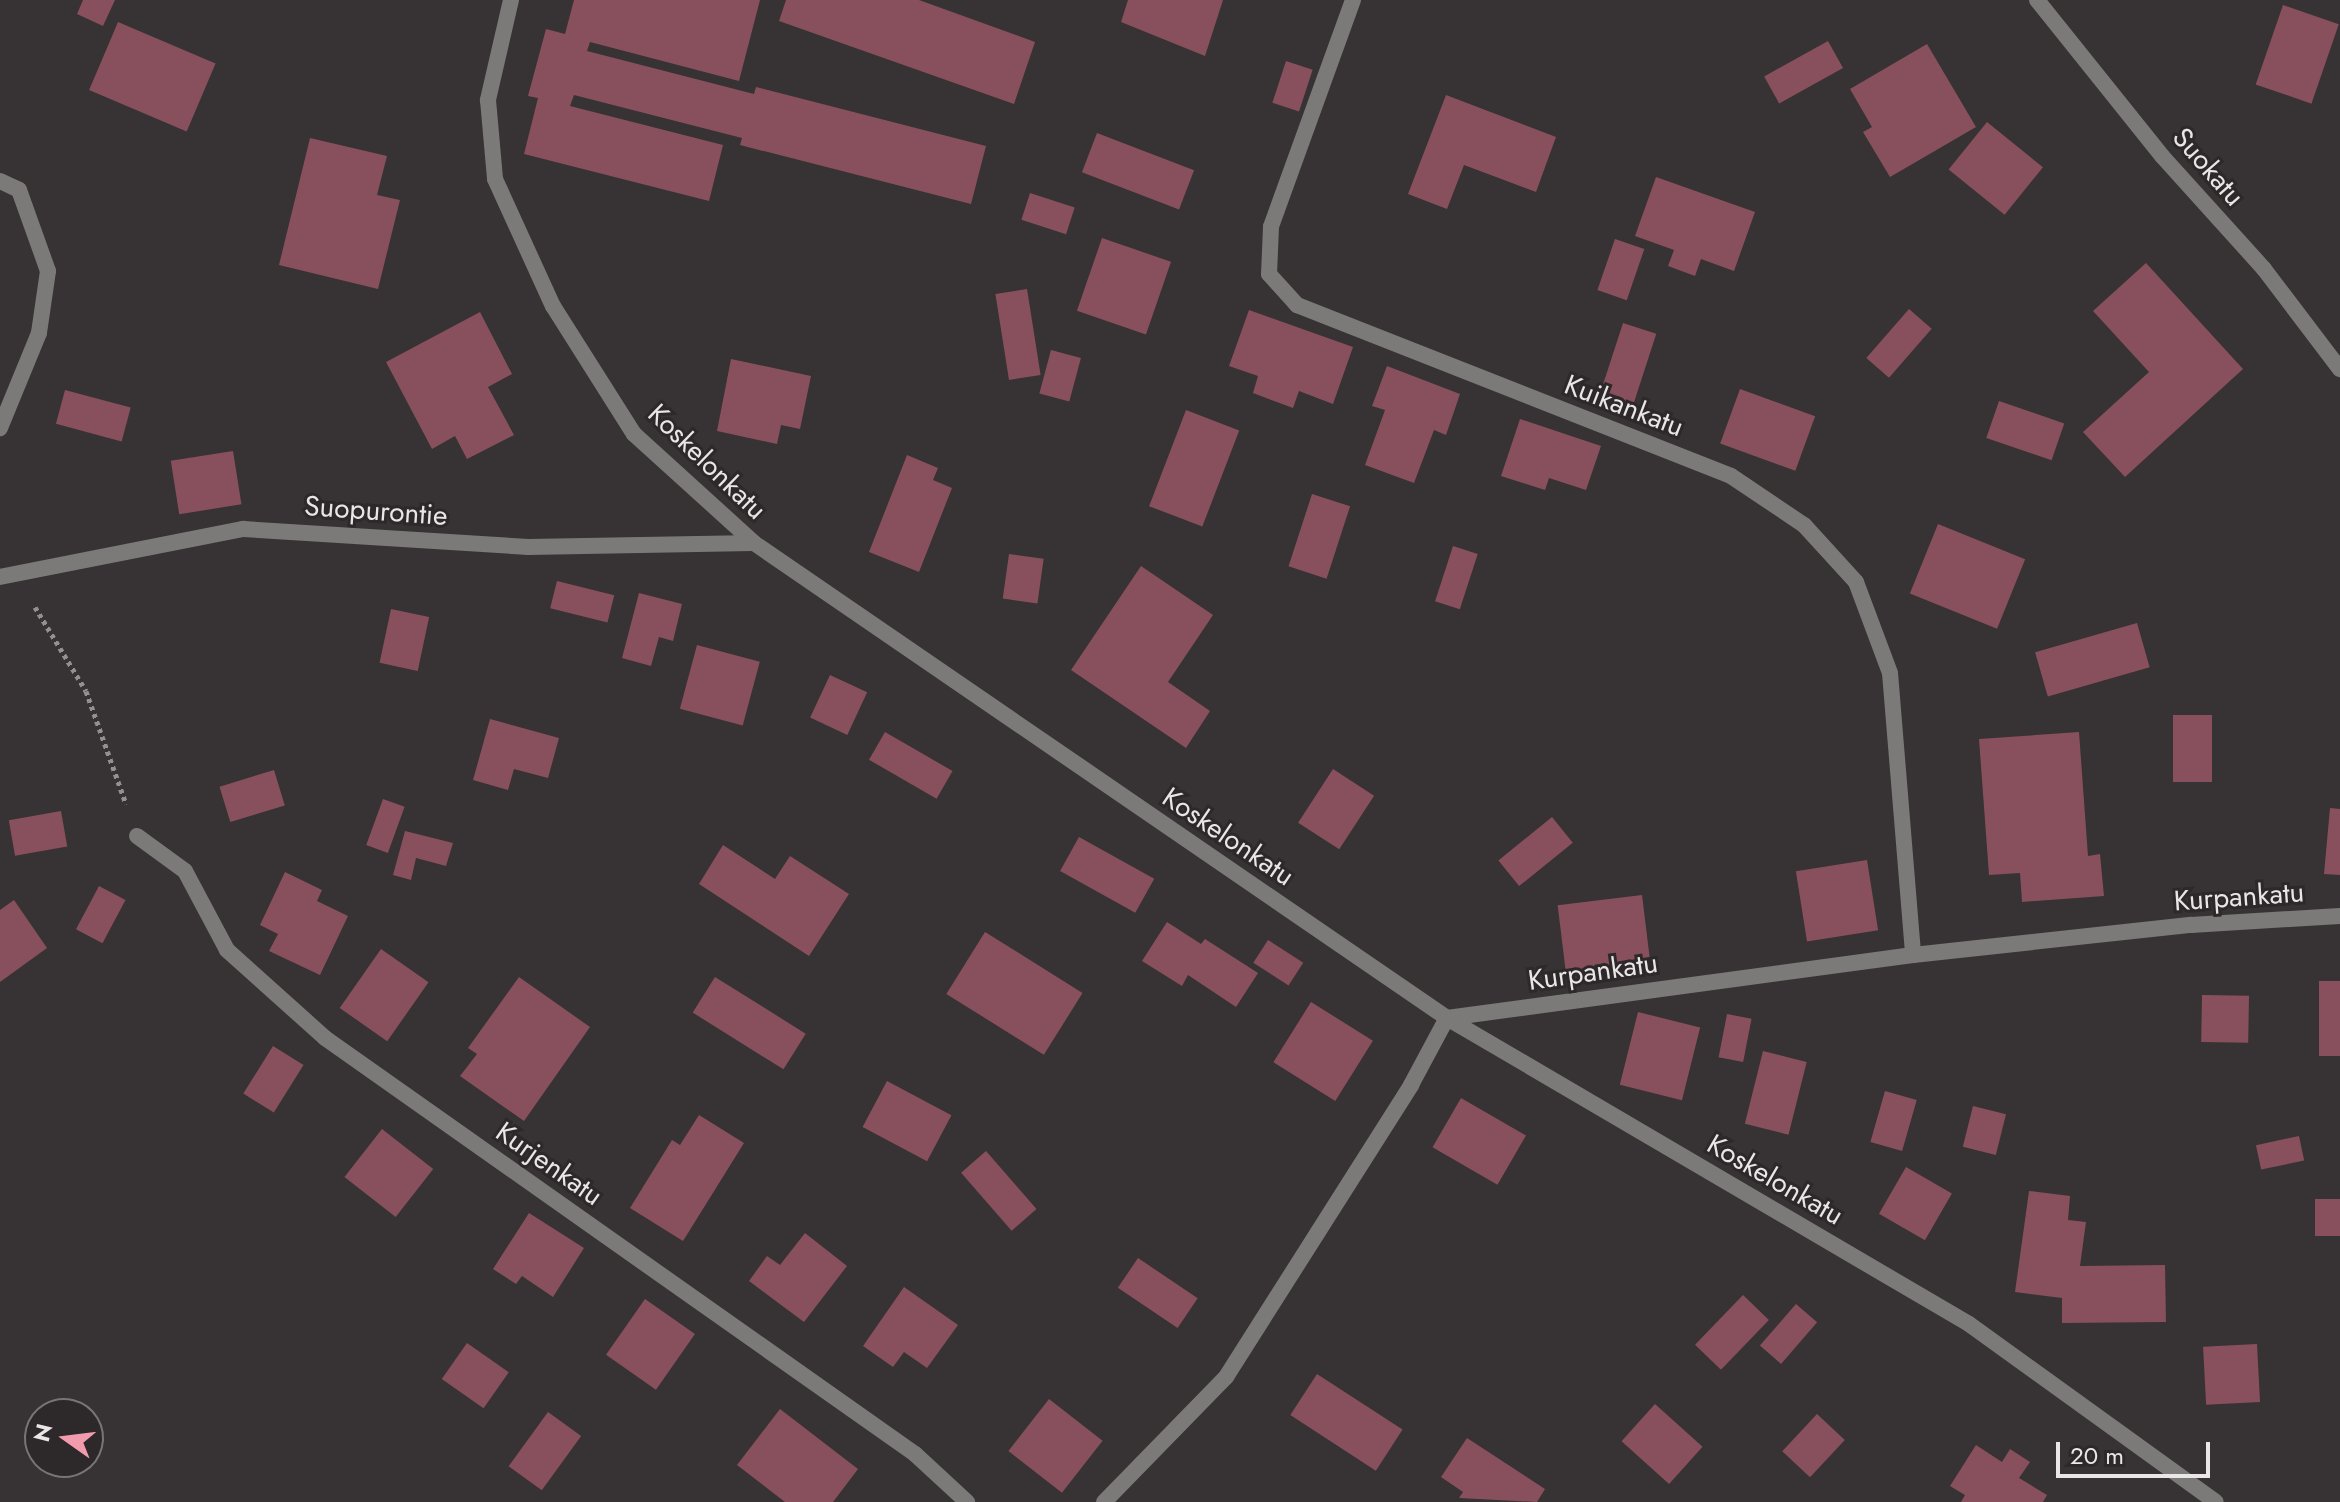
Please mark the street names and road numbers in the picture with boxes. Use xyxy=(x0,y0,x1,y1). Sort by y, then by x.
street label: Suokatu xyxy=(2165,121,2251,213)
street label: Kuikankatu xyxy=(1560,368,1688,444)
street label: Koskelonkatu xyxy=(641,397,773,527)
street label: Suopurontie xyxy=(303,489,449,533)
street label: Koskelonkatu xyxy=(1156,781,1300,893)
street label: Kurpankatu xyxy=(2173,876,2305,918)
street label: Kurpankatu xyxy=(1526,946,1660,998)
street label: Kurjenkatu xyxy=(489,1115,609,1213)
street label: Koskelonkatu xyxy=(1701,1128,1849,1232)

